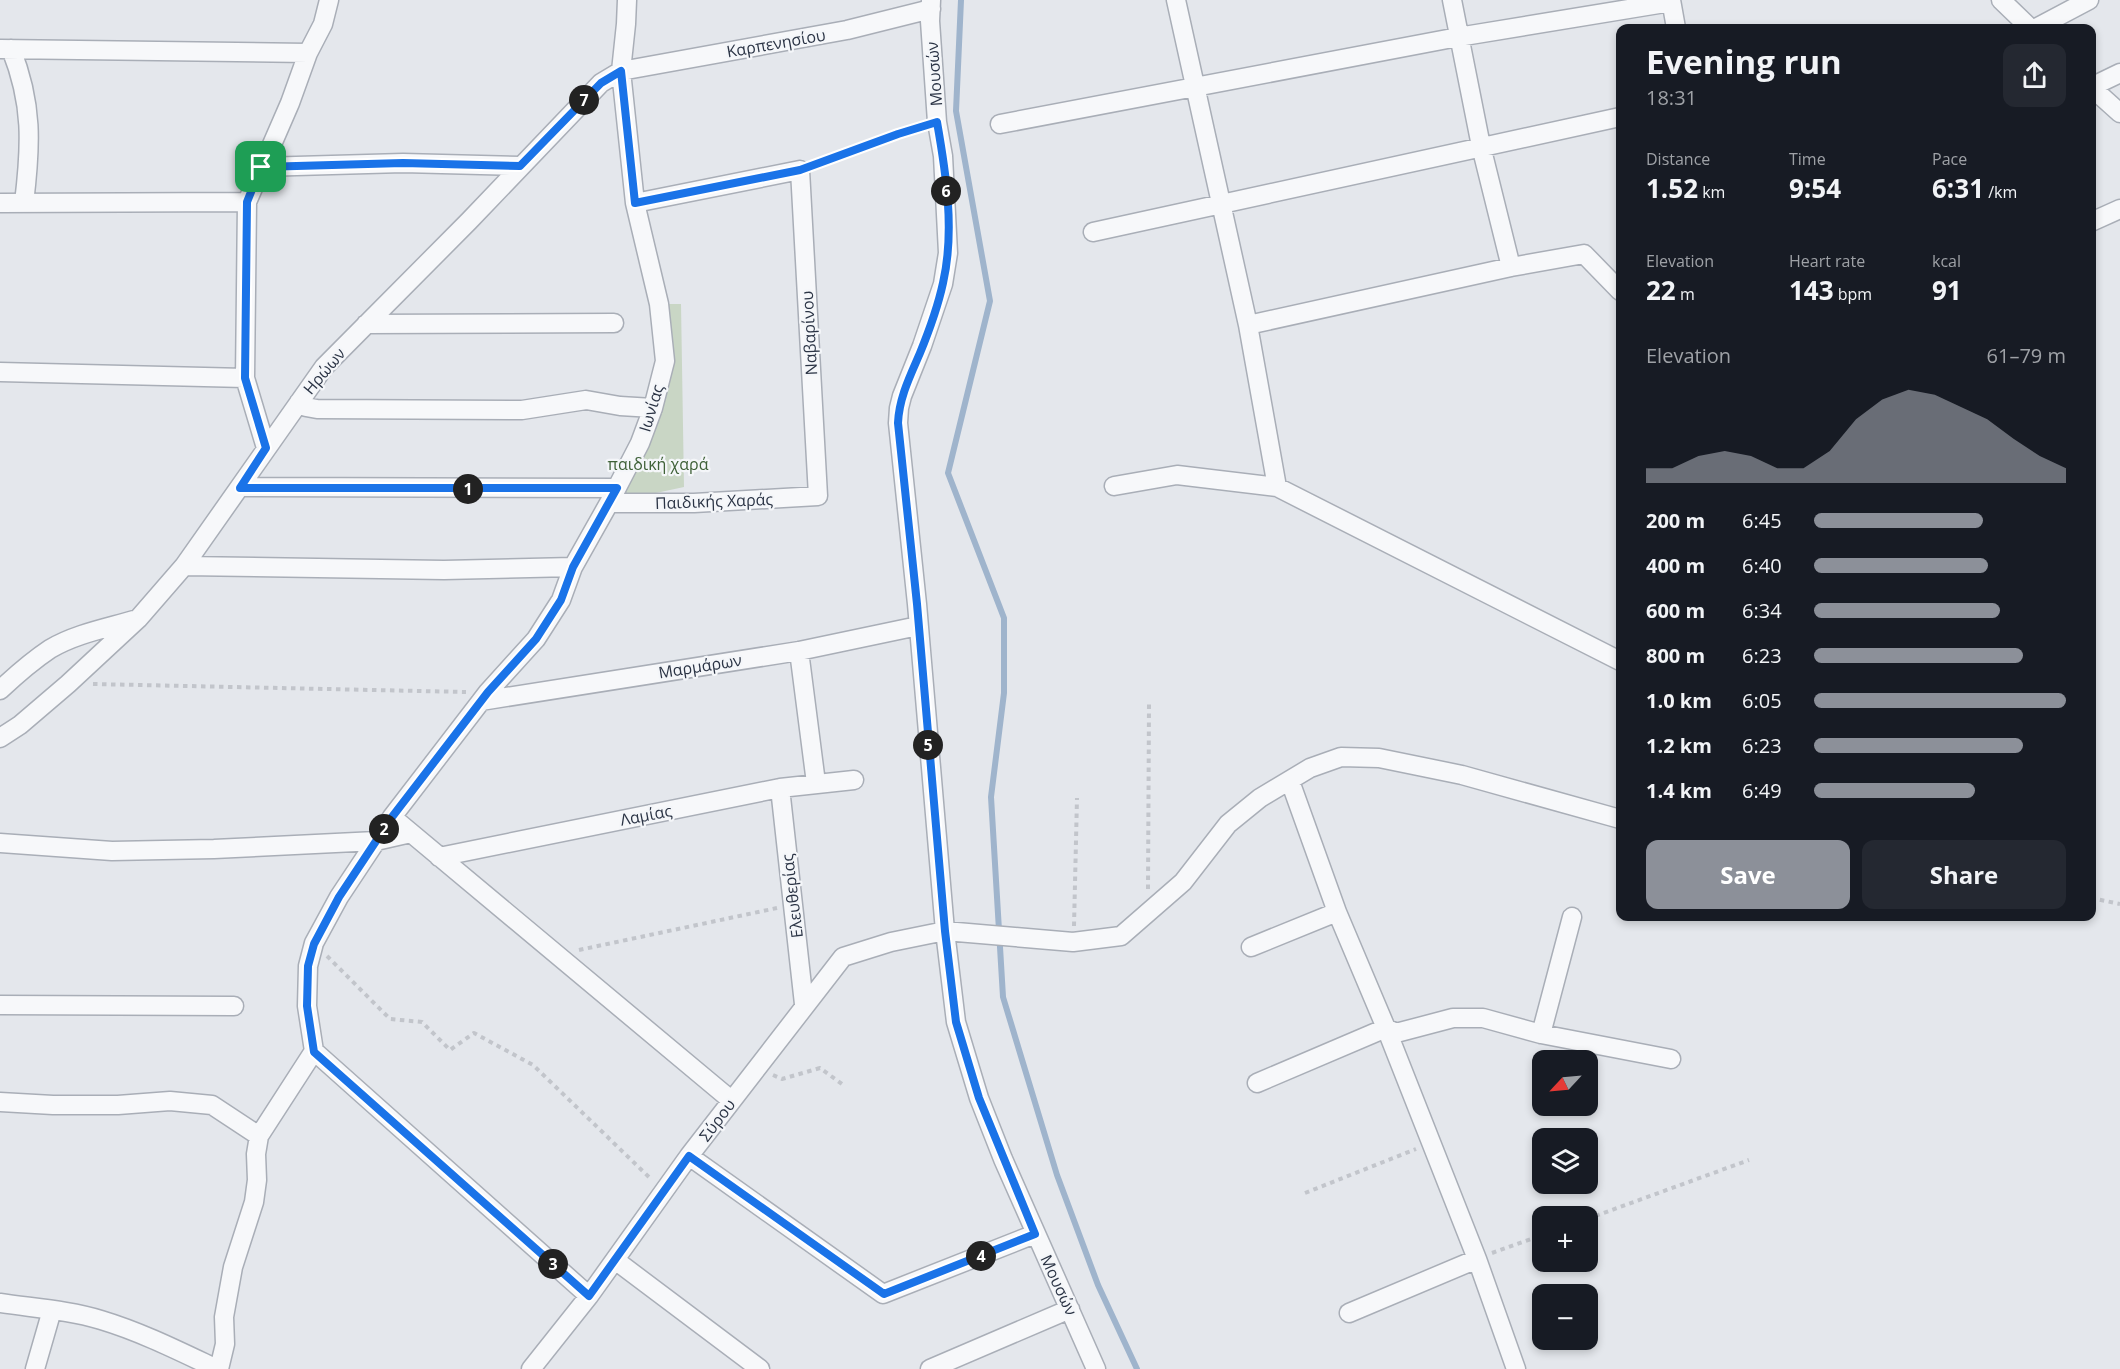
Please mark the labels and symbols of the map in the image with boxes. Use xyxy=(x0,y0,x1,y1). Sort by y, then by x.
street label: Καρπενησίου xyxy=(725,23,827,63)
street label: Μουσών xyxy=(921,41,947,107)
pin: 7 xyxy=(569,85,599,115)
pin xyxy=(235,141,286,192)
pin: 6 xyxy=(931,176,961,206)
street label: Ναβαρίνου xyxy=(796,290,822,376)
street label: Ηρώων xyxy=(298,343,350,399)
street label: Ιωνίας xyxy=(633,381,669,434)
park label: παιδική χαρά xyxy=(608,453,709,475)
pin: 1 xyxy=(453,474,483,504)
street label: Παιδικής Χαράς xyxy=(655,488,774,514)
street label: Μαρμάρων xyxy=(657,649,744,683)
pin: 5 xyxy=(913,730,943,760)
street label: Λαμίας xyxy=(618,799,674,831)
pin: 2 xyxy=(369,814,399,844)
street label: Ελευθερίας xyxy=(776,852,808,939)
north arrow xyxy=(1532,1050,1598,1116)
street label: Σύρου xyxy=(694,1094,740,1146)
pin: 4 xyxy=(966,1241,996,1271)
pin: 3 xyxy=(538,1249,568,1279)
street label: Μουσών xyxy=(1035,1251,1083,1319)

